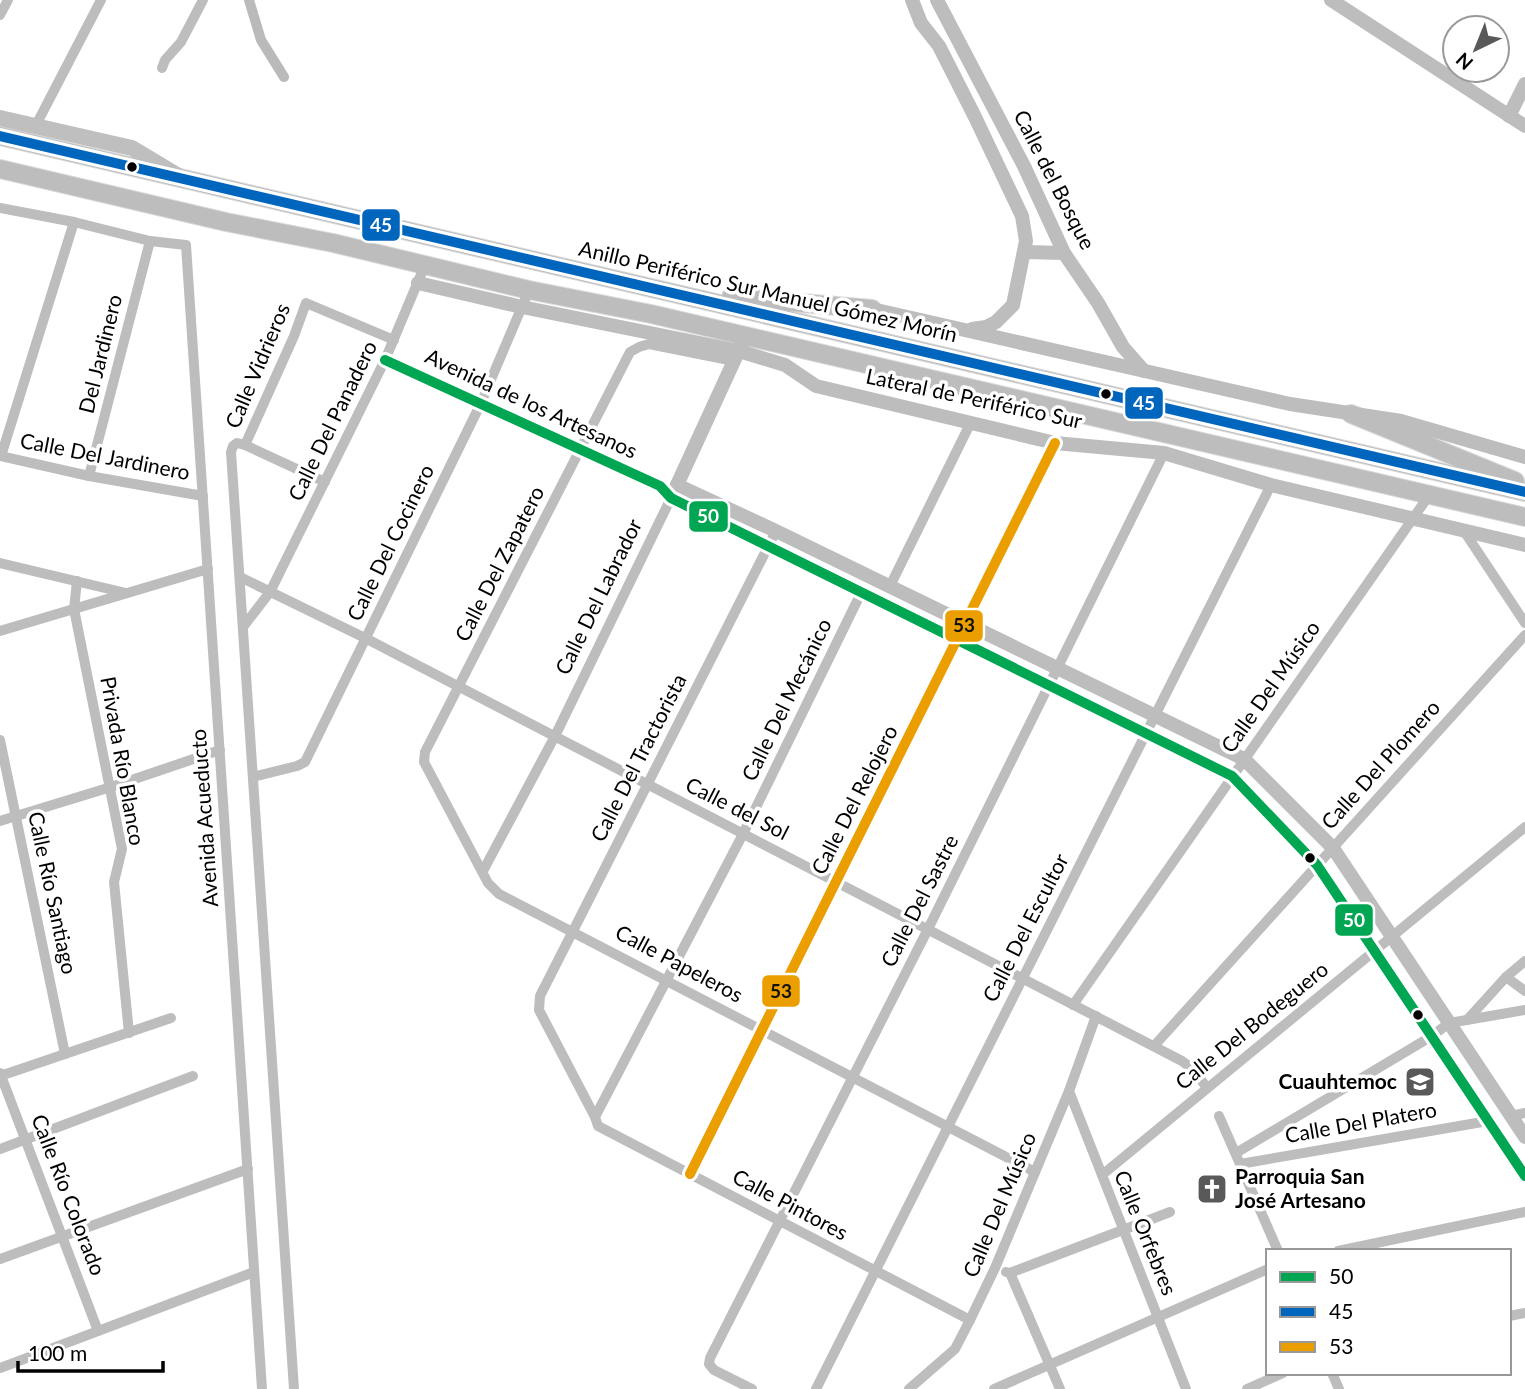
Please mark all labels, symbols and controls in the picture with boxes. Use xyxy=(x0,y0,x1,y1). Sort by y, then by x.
north arrow xyxy=(1441,14,1511,84)
text: N xyxy=(1451,48,1477,75)
street label: Calle del Bosque xyxy=(1009,105,1101,253)
unlabelled marker xyxy=(125,160,139,174)
line badge: 45 xyxy=(361,208,401,242)
text: 45 xyxy=(370,213,392,236)
street label: Anillo Periférico Sur Manuel Gómez Morín xyxy=(577,235,960,346)
street label: Del Jardinero xyxy=(73,292,126,416)
street label: Calle Vidrieros xyxy=(219,299,294,432)
street label: Calle Del Panadero xyxy=(282,336,381,504)
street label: Avenida de los Artesanos xyxy=(422,343,642,463)
street label: Lateral de Periférico Sur xyxy=(864,362,1085,433)
line badge: 45 xyxy=(1124,386,1164,420)
unlabelled marker xyxy=(1099,387,1113,401)
text: 45 xyxy=(1133,391,1155,414)
street label: Calle Del Jardinero xyxy=(18,427,192,484)
street label: Calle Del Cocinero xyxy=(341,460,438,625)
street label: Calle Del Zapatero xyxy=(449,481,549,645)
line badge: 50 xyxy=(688,500,729,533)
text: 50 xyxy=(697,504,719,527)
street label: Calle Del Labrador xyxy=(549,514,646,678)
line badge: 53 xyxy=(944,609,984,643)
text: 53 xyxy=(953,613,975,636)
street label: Calle Del Mecánico xyxy=(736,614,836,785)
street label: Calle Del Músico xyxy=(1215,615,1325,757)
street label: Calle Del Tractorista xyxy=(585,669,691,845)
street label: Privada Río Blanco xyxy=(96,674,151,847)
street label: Calle Del Plomero xyxy=(1315,694,1444,834)
street label: Calle Del Relojero xyxy=(805,721,902,878)
street label: Avenida Acueducto xyxy=(185,728,222,908)
street label: Calle del Sol xyxy=(682,771,793,844)
street label: Calle Río Santiago xyxy=(24,809,83,976)
street label: Calle Del Sastre xyxy=(875,830,963,970)
street label: Calle Del Escultor xyxy=(977,849,1073,1006)
unlabelled marker xyxy=(1303,851,1317,865)
line badge: 50 xyxy=(1334,903,1374,937)
text: 50 xyxy=(1343,908,1365,931)
street label: Calle Papeleros xyxy=(612,919,748,1007)
street label: Calle Del Bodeguero xyxy=(1170,956,1332,1094)
line badge: 53 xyxy=(761,974,801,1008)
text: 53 xyxy=(770,979,792,1002)
unlabelled marker xyxy=(1411,1008,1425,1022)
school or university icon: Cuauhtemoc xyxy=(1403,1065,1437,1099)
place label: Cuauhtemoc xyxy=(1278,1068,1397,1093)
street label: Calle Del Platero xyxy=(1283,1096,1439,1147)
street label: Calle Río Colorado xyxy=(27,1110,112,1279)
street label: Calle Del Músico xyxy=(957,1128,1040,1281)
street label: Calle Pintores xyxy=(729,1163,853,1244)
place label: Parroquia San José Artesano xyxy=(1235,1163,1366,1212)
street label: Calle Orfebres xyxy=(1110,1166,1183,1298)
church icon: Parroquia San José Artesano xyxy=(1195,1172,1229,1206)
legend xyxy=(1266,1249,1511,1375)
text: 50 xyxy=(1329,1263,1353,1288)
text: 45 xyxy=(1329,1298,1353,1323)
scale bar xyxy=(18,1330,163,1374)
text: 53 xyxy=(1329,1333,1353,1358)
text: 100 m xyxy=(28,1340,87,1365)

